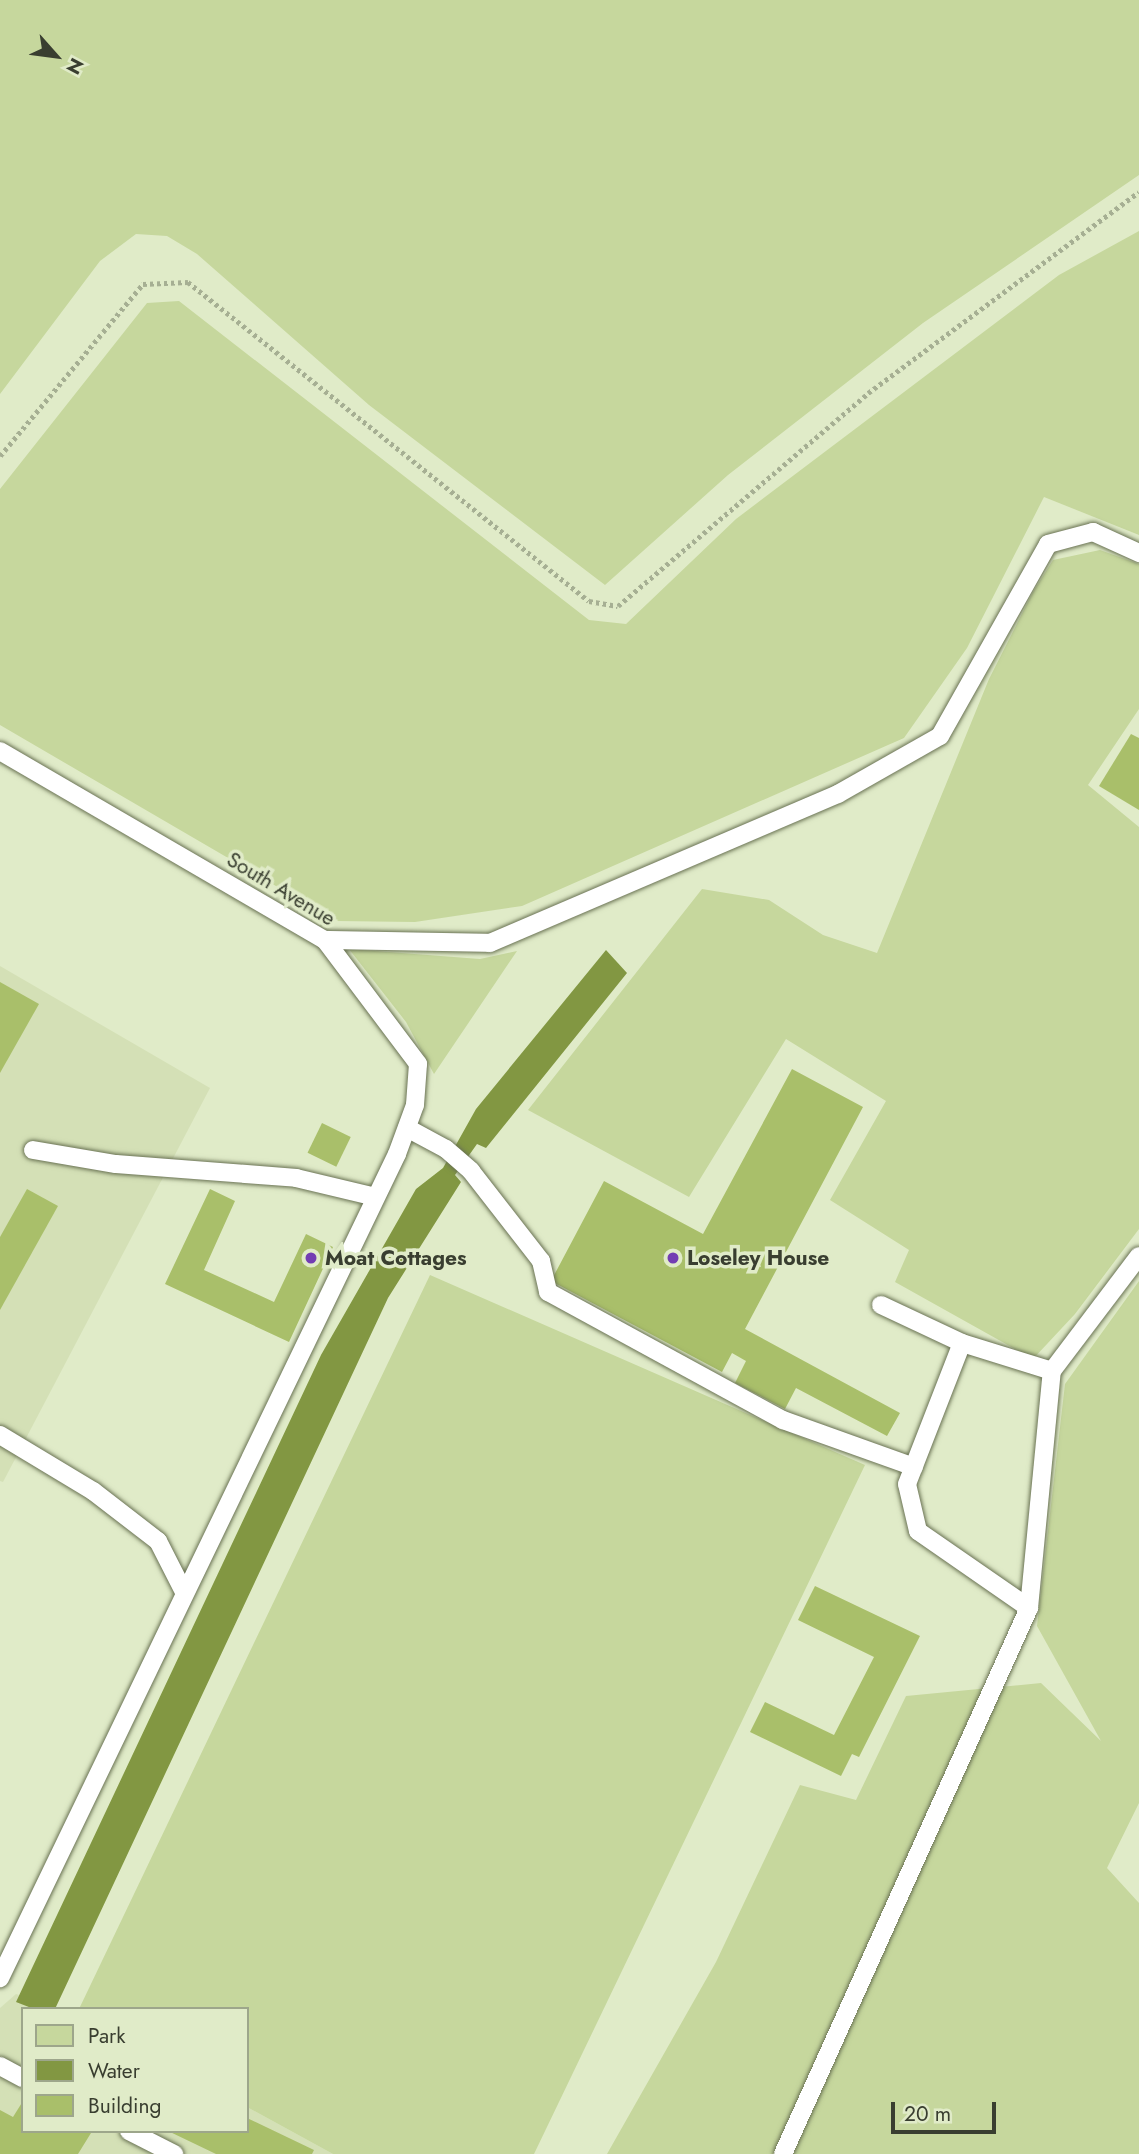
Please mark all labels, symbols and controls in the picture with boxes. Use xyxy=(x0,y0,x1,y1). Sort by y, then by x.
north arrow xyxy=(21,21,91,91)
text: N xyxy=(60,53,90,79)
street label: South Avenue xyxy=(222,847,340,931)
place label: Moat Cottages xyxy=(325,1245,467,1271)
place label: Loseley House xyxy=(687,1245,829,1271)
marker: Moat Cottages xyxy=(303,1250,319,1266)
marker: Loseley House xyxy=(665,1250,681,1266)
legend xyxy=(21,2007,248,2133)
text: Park xyxy=(88,2021,125,2051)
text: Water xyxy=(88,2056,140,2086)
scale bar xyxy=(894,2088,999,2132)
text: Building xyxy=(88,2091,161,2121)
text: 20 m xyxy=(904,2099,951,2129)

